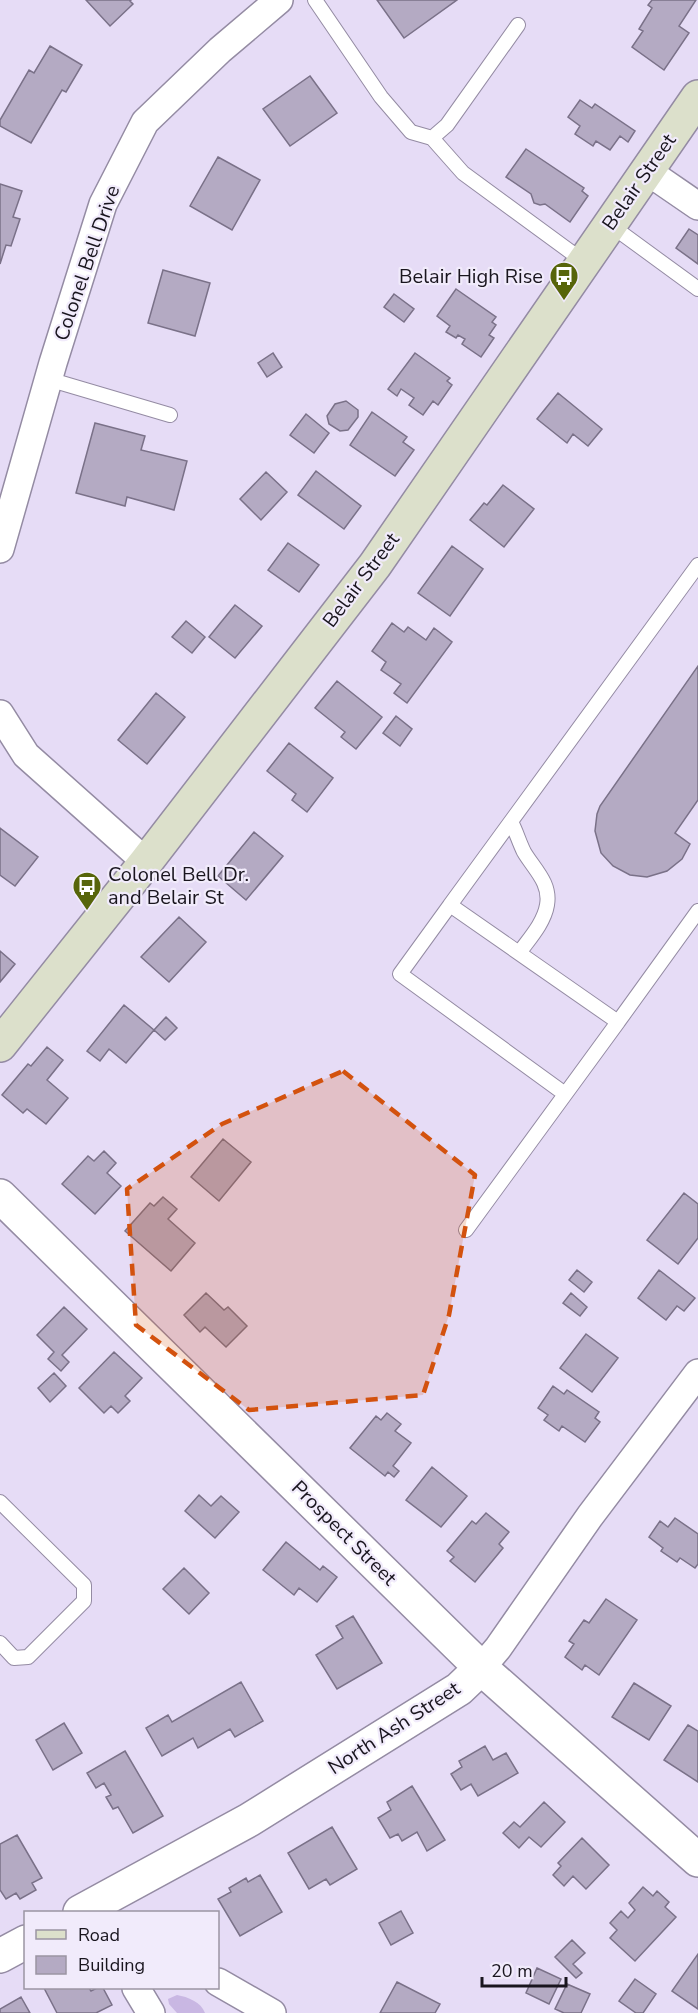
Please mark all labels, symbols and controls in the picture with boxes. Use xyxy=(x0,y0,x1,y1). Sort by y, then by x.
street label: Belair Street xyxy=(596,127,683,236)
street label: Colonel Bell Drive xyxy=(48,182,126,344)
bus stop icon: Belair High Rise xyxy=(548,260,580,302)
place label: Belair High Rise xyxy=(399,263,543,290)
street label: Belair Street xyxy=(316,526,406,633)
place label: Colonel Bell Dr. and Belair St xyxy=(108,861,249,911)
bus stop icon: Colonel Bell Dr. and Belair St xyxy=(71,870,103,912)
street label: Prospect Street xyxy=(285,1474,403,1592)
street label: North Ash Street xyxy=(323,1675,466,1781)
legend xyxy=(24,1911,219,1989)
text: Road xyxy=(78,1923,120,1947)
scale bar xyxy=(482,1950,566,1988)
text: Building xyxy=(78,1953,145,1977)
text: 20 m xyxy=(491,1959,533,1983)

